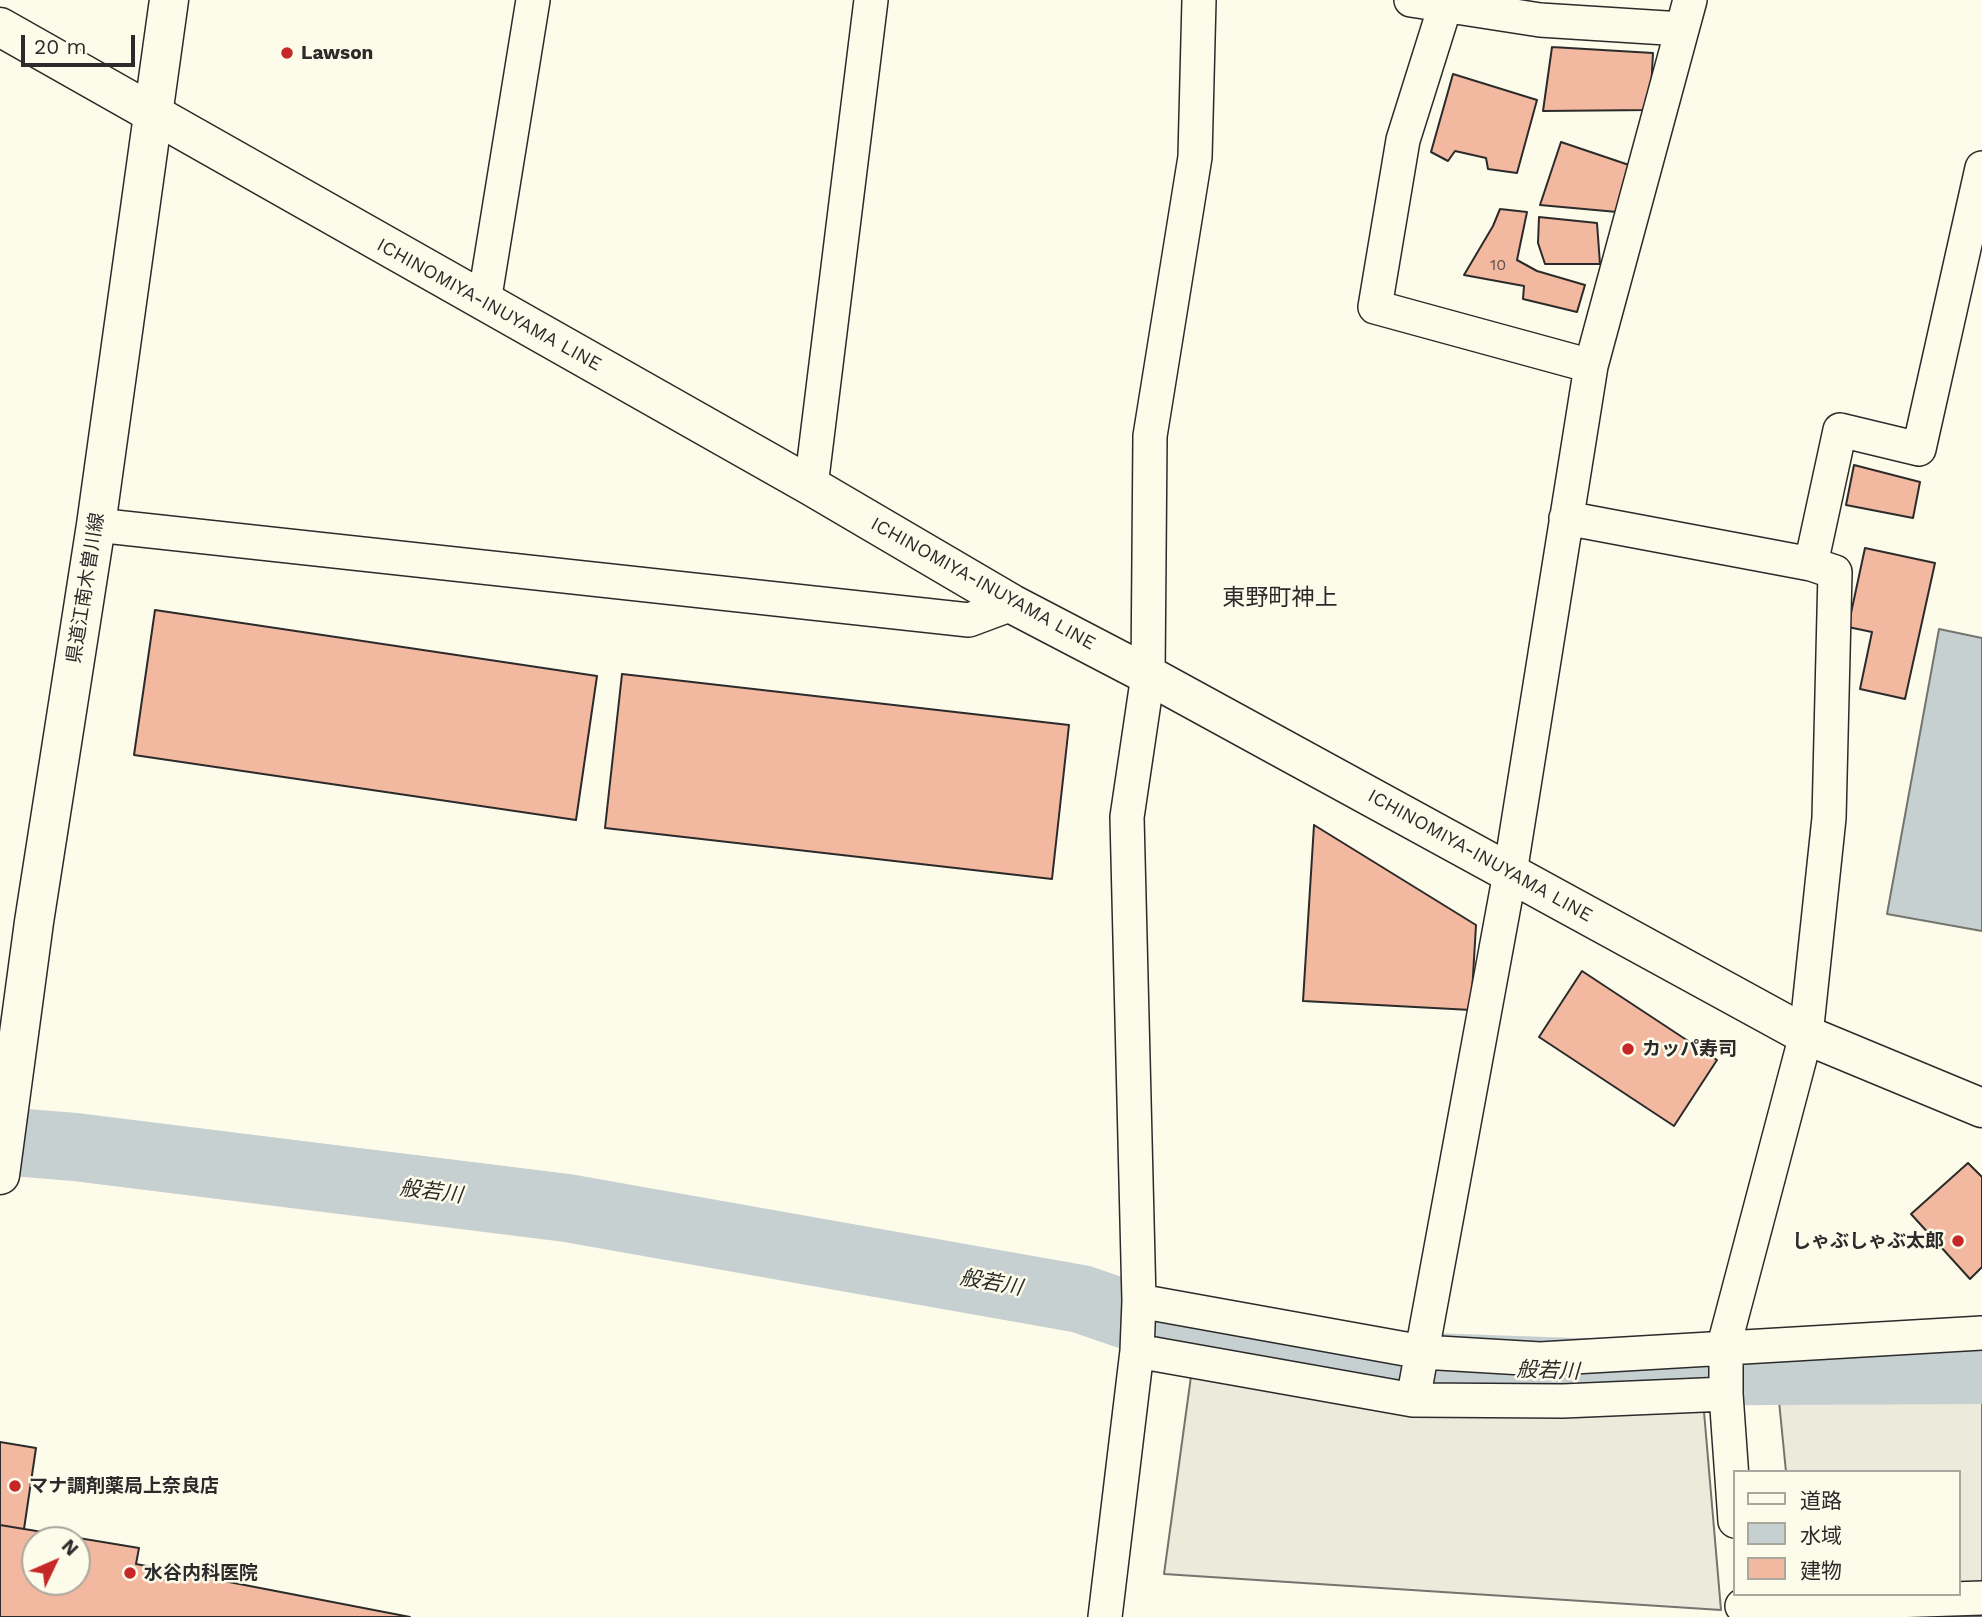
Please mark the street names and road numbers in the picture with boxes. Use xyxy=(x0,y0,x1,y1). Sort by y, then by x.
street label: ICHINOMIYA-INUYAMA LINE xyxy=(373,234,605,376)
street label: 県道江南木曽川線 xyxy=(63,511,109,665)
street label: ICHINOMIYA-INUYAMA LINE xyxy=(867,513,1099,655)
street label: ICHINOMIYA-INUYAMA LINE xyxy=(1364,785,1596,927)

